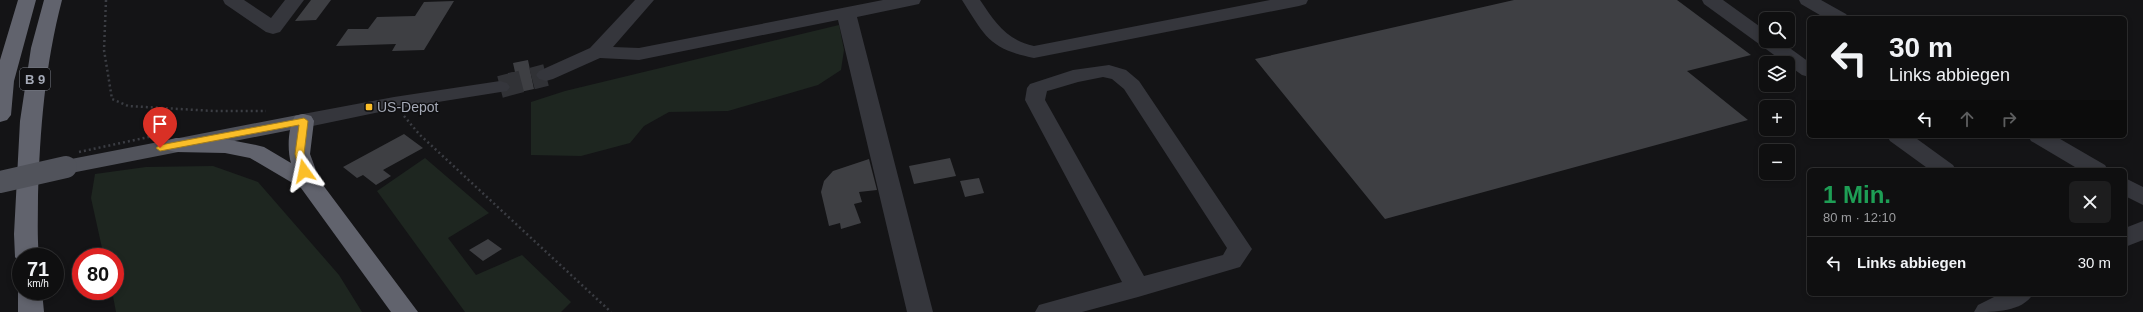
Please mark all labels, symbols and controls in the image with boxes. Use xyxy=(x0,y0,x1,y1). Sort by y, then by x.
map controls xyxy=(1759,12,1795,180)
button: search xyxy=(1759,12,1795,48)
icon: left xyxy=(1823,32,1875,84)
text: 30 m xyxy=(1889,32,1953,63)
button: layers xyxy=(1759,56,1795,92)
text: Links abbiegen xyxy=(1889,65,2010,85)
road number: B 9 xyxy=(20,68,50,90)
place label: US-Depot xyxy=(377,99,439,115)
button: + xyxy=(1759,100,1795,136)
marker: US-Depot xyxy=(364,102,374,112)
pin xyxy=(143,107,177,148)
icon: left xyxy=(1914,108,1936,130)
icon: ahead xyxy=(1956,108,1978,130)
icon: right xyxy=(1998,108,2020,130)
icon: arrive xyxy=(149,113,171,135)
button: − xyxy=(1759,144,1795,180)
position arrow xyxy=(283,150,325,192)
text: 1 Min. xyxy=(1823,181,1891,208)
button: close xyxy=(2069,181,2111,223)
text: 80 m · 12:10 xyxy=(1823,210,1896,225)
speed limit sign: 80 xyxy=(72,248,124,300)
icon: left xyxy=(1823,252,1845,274)
text: Links abbiegen xyxy=(1857,254,1966,271)
text: 30 m xyxy=(2078,254,2111,271)
text: 71 xyxy=(27,258,49,280)
text: km/h xyxy=(27,278,49,289)

